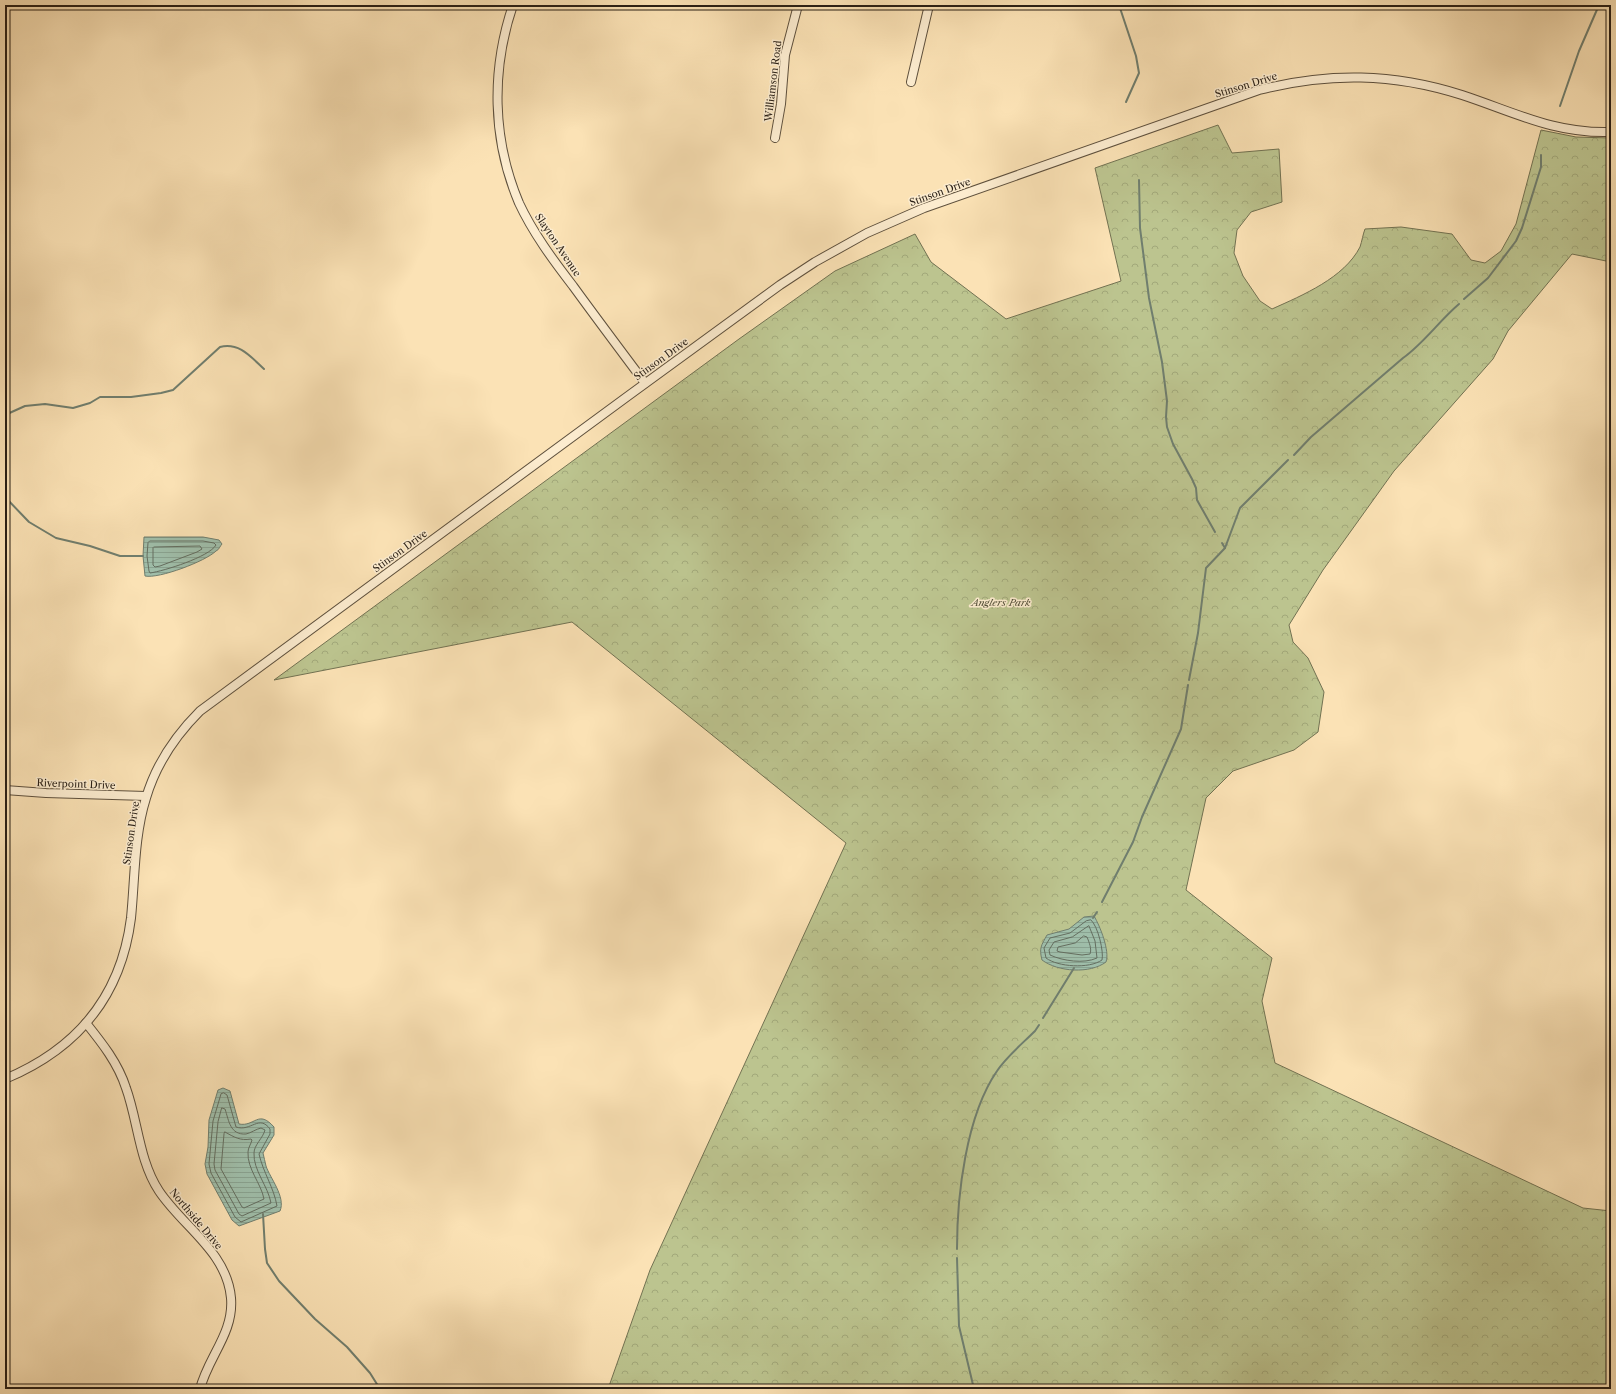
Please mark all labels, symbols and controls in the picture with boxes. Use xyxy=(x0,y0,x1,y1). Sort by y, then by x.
street label: Williamson Road xyxy=(761,40,784,123)
street label: Stinson Drive xyxy=(1213,69,1279,101)
street label: Stinson Drive xyxy=(908,175,973,209)
street label: Slayton Avenue xyxy=(532,211,584,279)
street label: Stinson Drive xyxy=(631,335,691,383)
street label: Stinson Drive xyxy=(370,527,430,575)
park label: Anglers Park xyxy=(969,596,1031,609)
street label: Riverpoint Drive xyxy=(36,776,116,792)
street label: Stinson Drive xyxy=(120,800,142,866)
street label: Northside Drive xyxy=(167,1186,226,1253)

